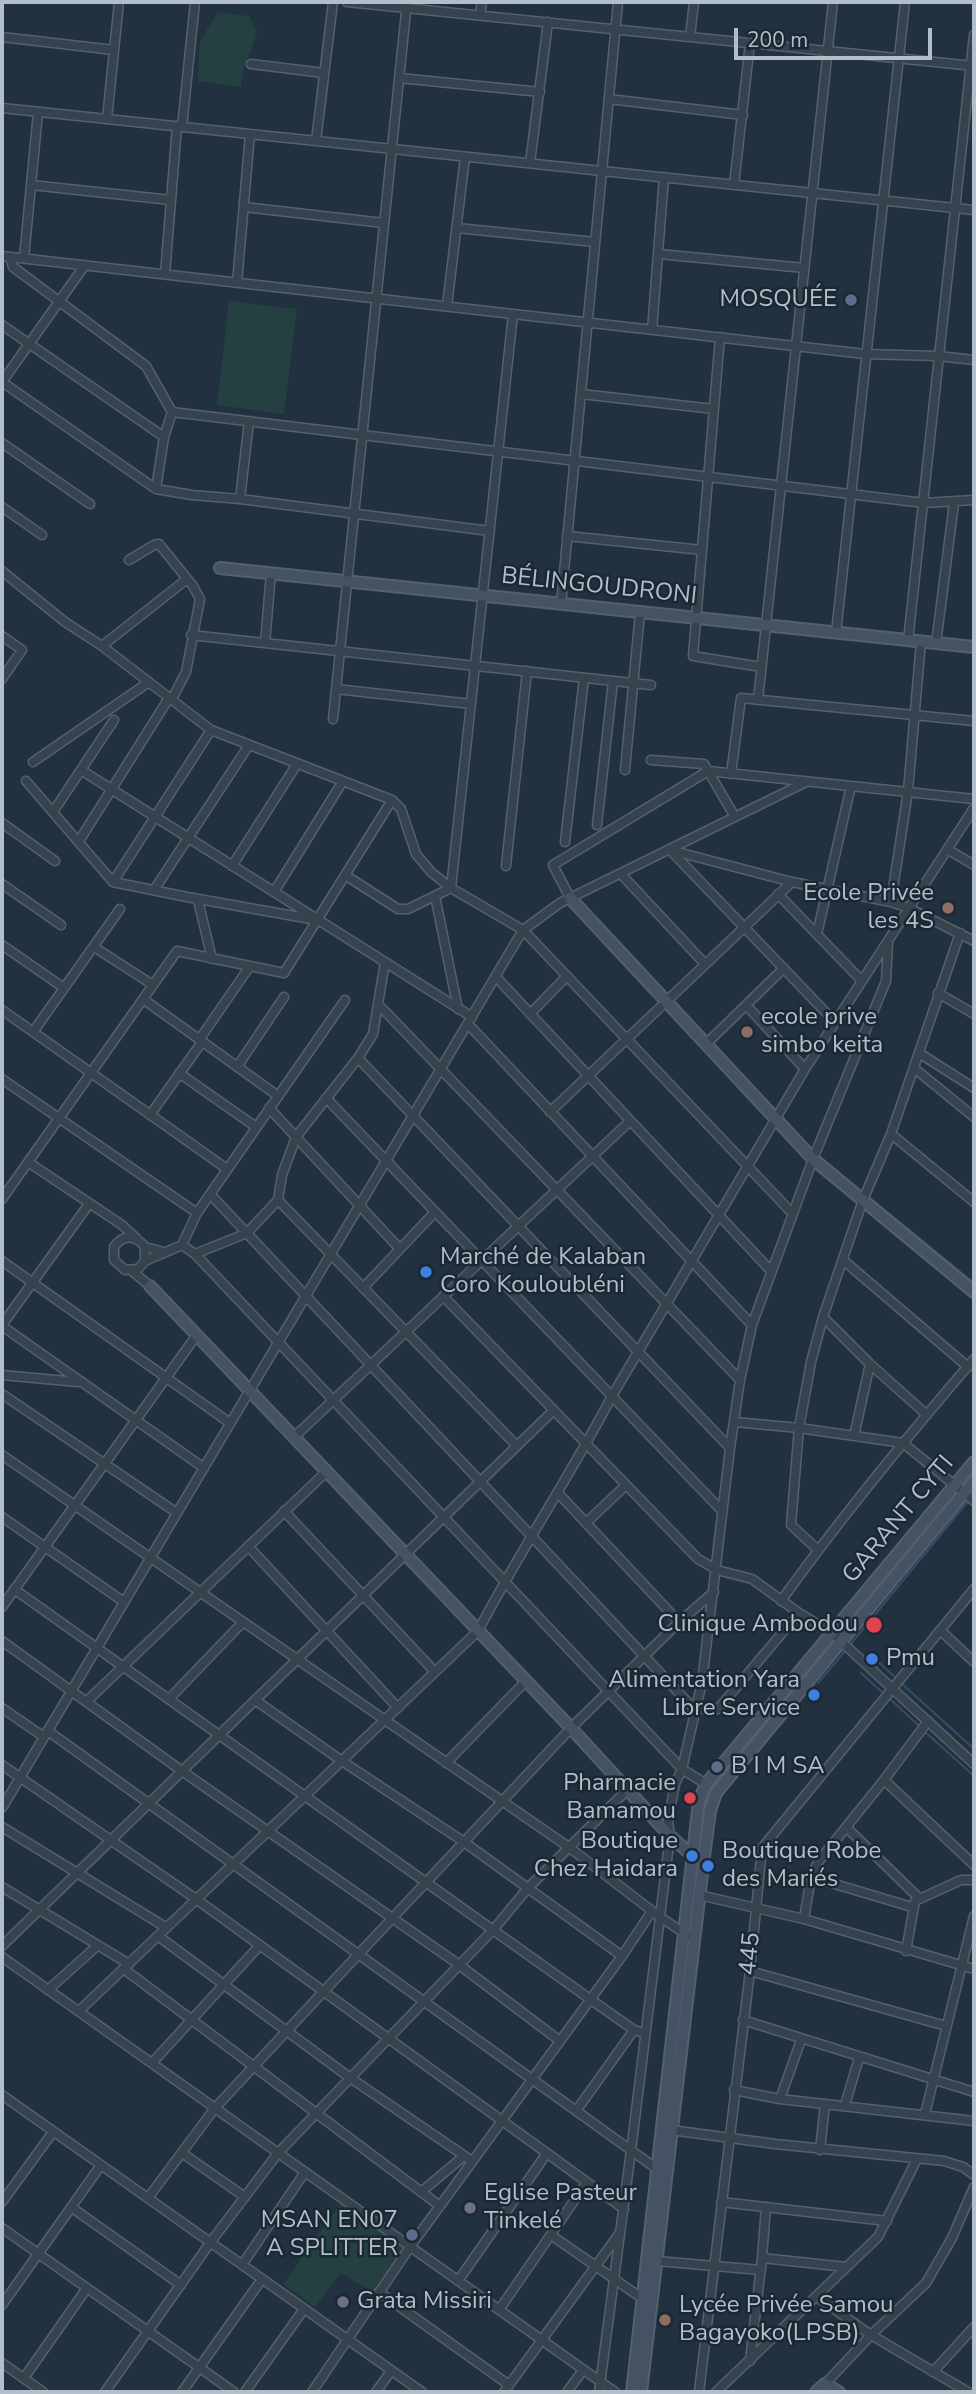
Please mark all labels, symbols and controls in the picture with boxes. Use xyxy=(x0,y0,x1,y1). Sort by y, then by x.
scale bar xyxy=(738,14,936,58)
text: 200 m xyxy=(747,26,808,54)
place label: MOSQUÉE xyxy=(719,286,837,314)
marker: MOSQUÉE xyxy=(843,292,859,308)
street label: BÉLINGOUDRONI xyxy=(500,562,698,612)
place label: Ecole Privée les 4S xyxy=(803,880,934,936)
marker: Ecole Privée les 4S xyxy=(940,900,956,916)
place label: ecole prive simbo keita xyxy=(761,1004,883,1060)
marker: ecole prive simbo keita xyxy=(739,1024,755,1040)
place label: Marché de Kalaban Coro Kouloubléni xyxy=(440,1244,646,1300)
marker: Marché de Kalaban Coro Kouloubléni xyxy=(418,1264,434,1280)
street label: GARANT CYTI xyxy=(837,1450,961,1590)
place label: Clinique Ambodou xyxy=(657,1611,858,1639)
marker: Clinique Ambodou xyxy=(864,1615,884,1635)
place label: Pmu xyxy=(886,1645,935,1673)
marker: Pmu xyxy=(864,1651,880,1667)
place label: Alimentation Yara Libre Service xyxy=(608,1667,800,1723)
marker: Alimentation Yara Libre Service xyxy=(806,1687,822,1703)
place label: B I M SA xyxy=(731,1753,825,1781)
marker: B I M SA xyxy=(709,1759,725,1775)
place label: Pharmacie Bamamou xyxy=(563,1770,676,1826)
marker: Pharmacie Bamamou xyxy=(682,1790,698,1806)
place label: Boutique Chez Haidara xyxy=(534,1828,678,1884)
place label: Boutique Robe des Mariés xyxy=(722,1838,881,1894)
marker: Boutique Chez Haidara xyxy=(684,1848,700,1864)
marker: Boutique Robe des Mariés xyxy=(700,1858,716,1874)
street label: 445 xyxy=(734,1931,768,1977)
place label: Eglise Pasteur Tinkelé xyxy=(484,2180,637,2236)
marker: Eglise Pasteur Tinkelé xyxy=(462,2200,478,2216)
place label: MSAN EN07 A SPLITTER xyxy=(261,2207,398,2263)
marker: MSAN EN07 A SPLITTER xyxy=(404,2227,420,2243)
place label: Grata Missiri xyxy=(357,2288,492,2316)
place label: Lycée Privée Samou Bagayoko(LPSB) xyxy=(679,2292,894,2348)
marker: Grata Missiri xyxy=(335,2294,351,2310)
marker: Lycée Privée Samou Bagayoko(LPSB) xyxy=(657,2312,673,2328)

